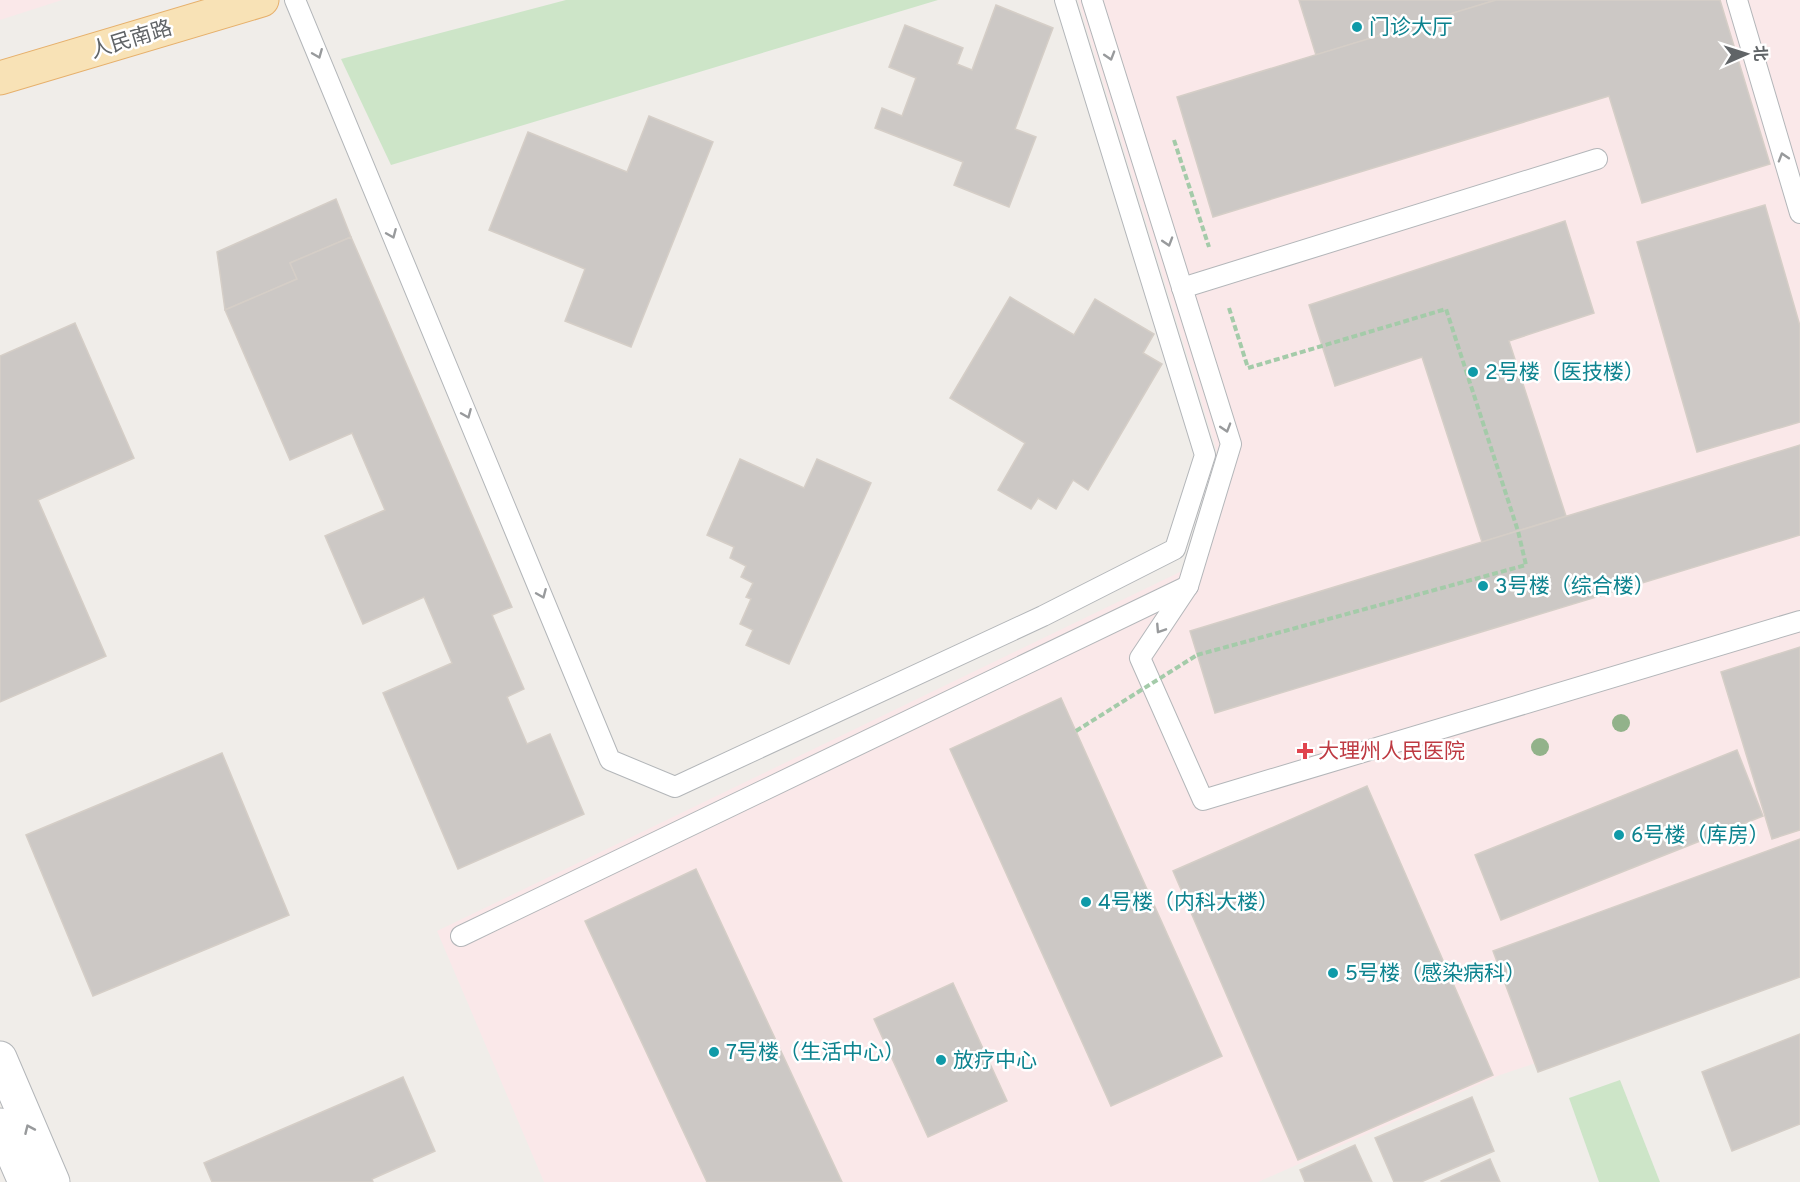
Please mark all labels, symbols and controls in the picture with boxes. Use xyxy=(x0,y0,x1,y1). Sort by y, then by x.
street label: 人民南路 xyxy=(87,15,176,66)
place label: 门诊大厅 xyxy=(1369,15,1453,42)
marker: 门诊大厅 xyxy=(1350,20,1364,34)
north arrow xyxy=(1716,24,1776,84)
text: 北 xyxy=(1749,45,1769,62)
one-way arrow xyxy=(311,48,323,59)
one-way arrow xyxy=(1102,50,1115,61)
one-way arrow xyxy=(1778,152,1790,163)
one-way arrow xyxy=(385,228,397,239)
one-way arrow xyxy=(1161,236,1173,247)
place label: 2号楼（医技楼） xyxy=(1485,360,1645,387)
marker: 2号楼（医技楼） xyxy=(1466,365,1480,379)
one-way arrow xyxy=(460,408,472,419)
one-way arrow xyxy=(1219,422,1231,433)
place label: 3号楼（综合楼） xyxy=(1495,574,1655,601)
marker: 3号楼（综合楼） xyxy=(1476,579,1490,593)
one-way arrow xyxy=(535,588,547,599)
one-way arrow xyxy=(1156,622,1167,633)
place label: 大理州人民医院 xyxy=(1318,739,1465,766)
marker: 大理州人民医院 xyxy=(1296,742,1314,760)
place label: 6号楼（库房） xyxy=(1631,823,1770,850)
marker: 6号楼（库房） xyxy=(1612,828,1626,842)
place label: 4号楼（内科大楼） xyxy=(1098,890,1279,917)
marker: 4号楼（内科大楼） xyxy=(1079,895,1093,909)
place label: 5号楼（感染病科） xyxy=(1345,961,1526,988)
marker: 5号楼（感染病科） xyxy=(1326,966,1340,980)
place label: 7号楼（生活中心） xyxy=(726,1040,905,1067)
marker: 7号楼（生活中心） xyxy=(707,1045,721,1059)
place label: 放疗中心 xyxy=(953,1048,1037,1075)
marker: 放疗中心 xyxy=(934,1053,948,1067)
one-way arrow xyxy=(24,1124,36,1135)

